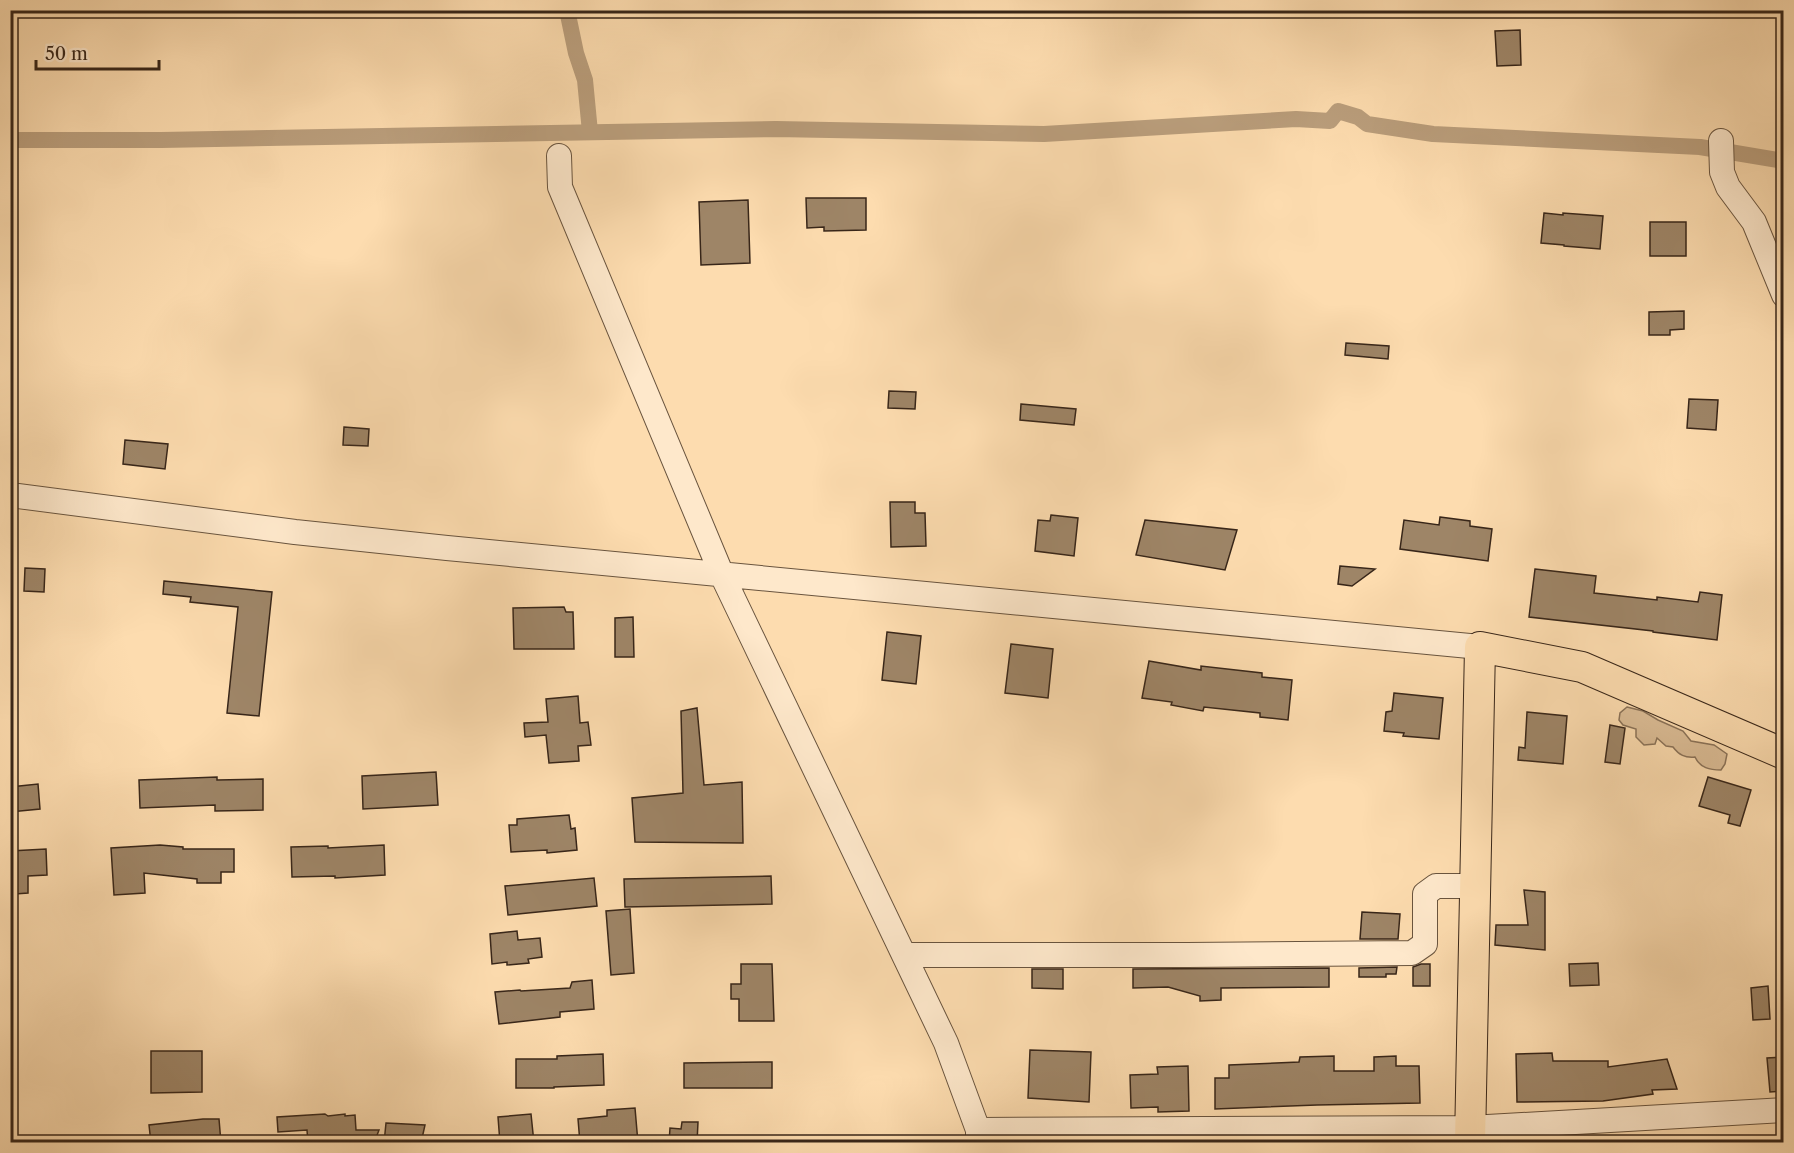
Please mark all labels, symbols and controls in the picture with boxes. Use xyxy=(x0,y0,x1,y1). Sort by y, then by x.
scale bar xyxy=(36,33,159,71)
text: 50 m xyxy=(45,43,88,65)

